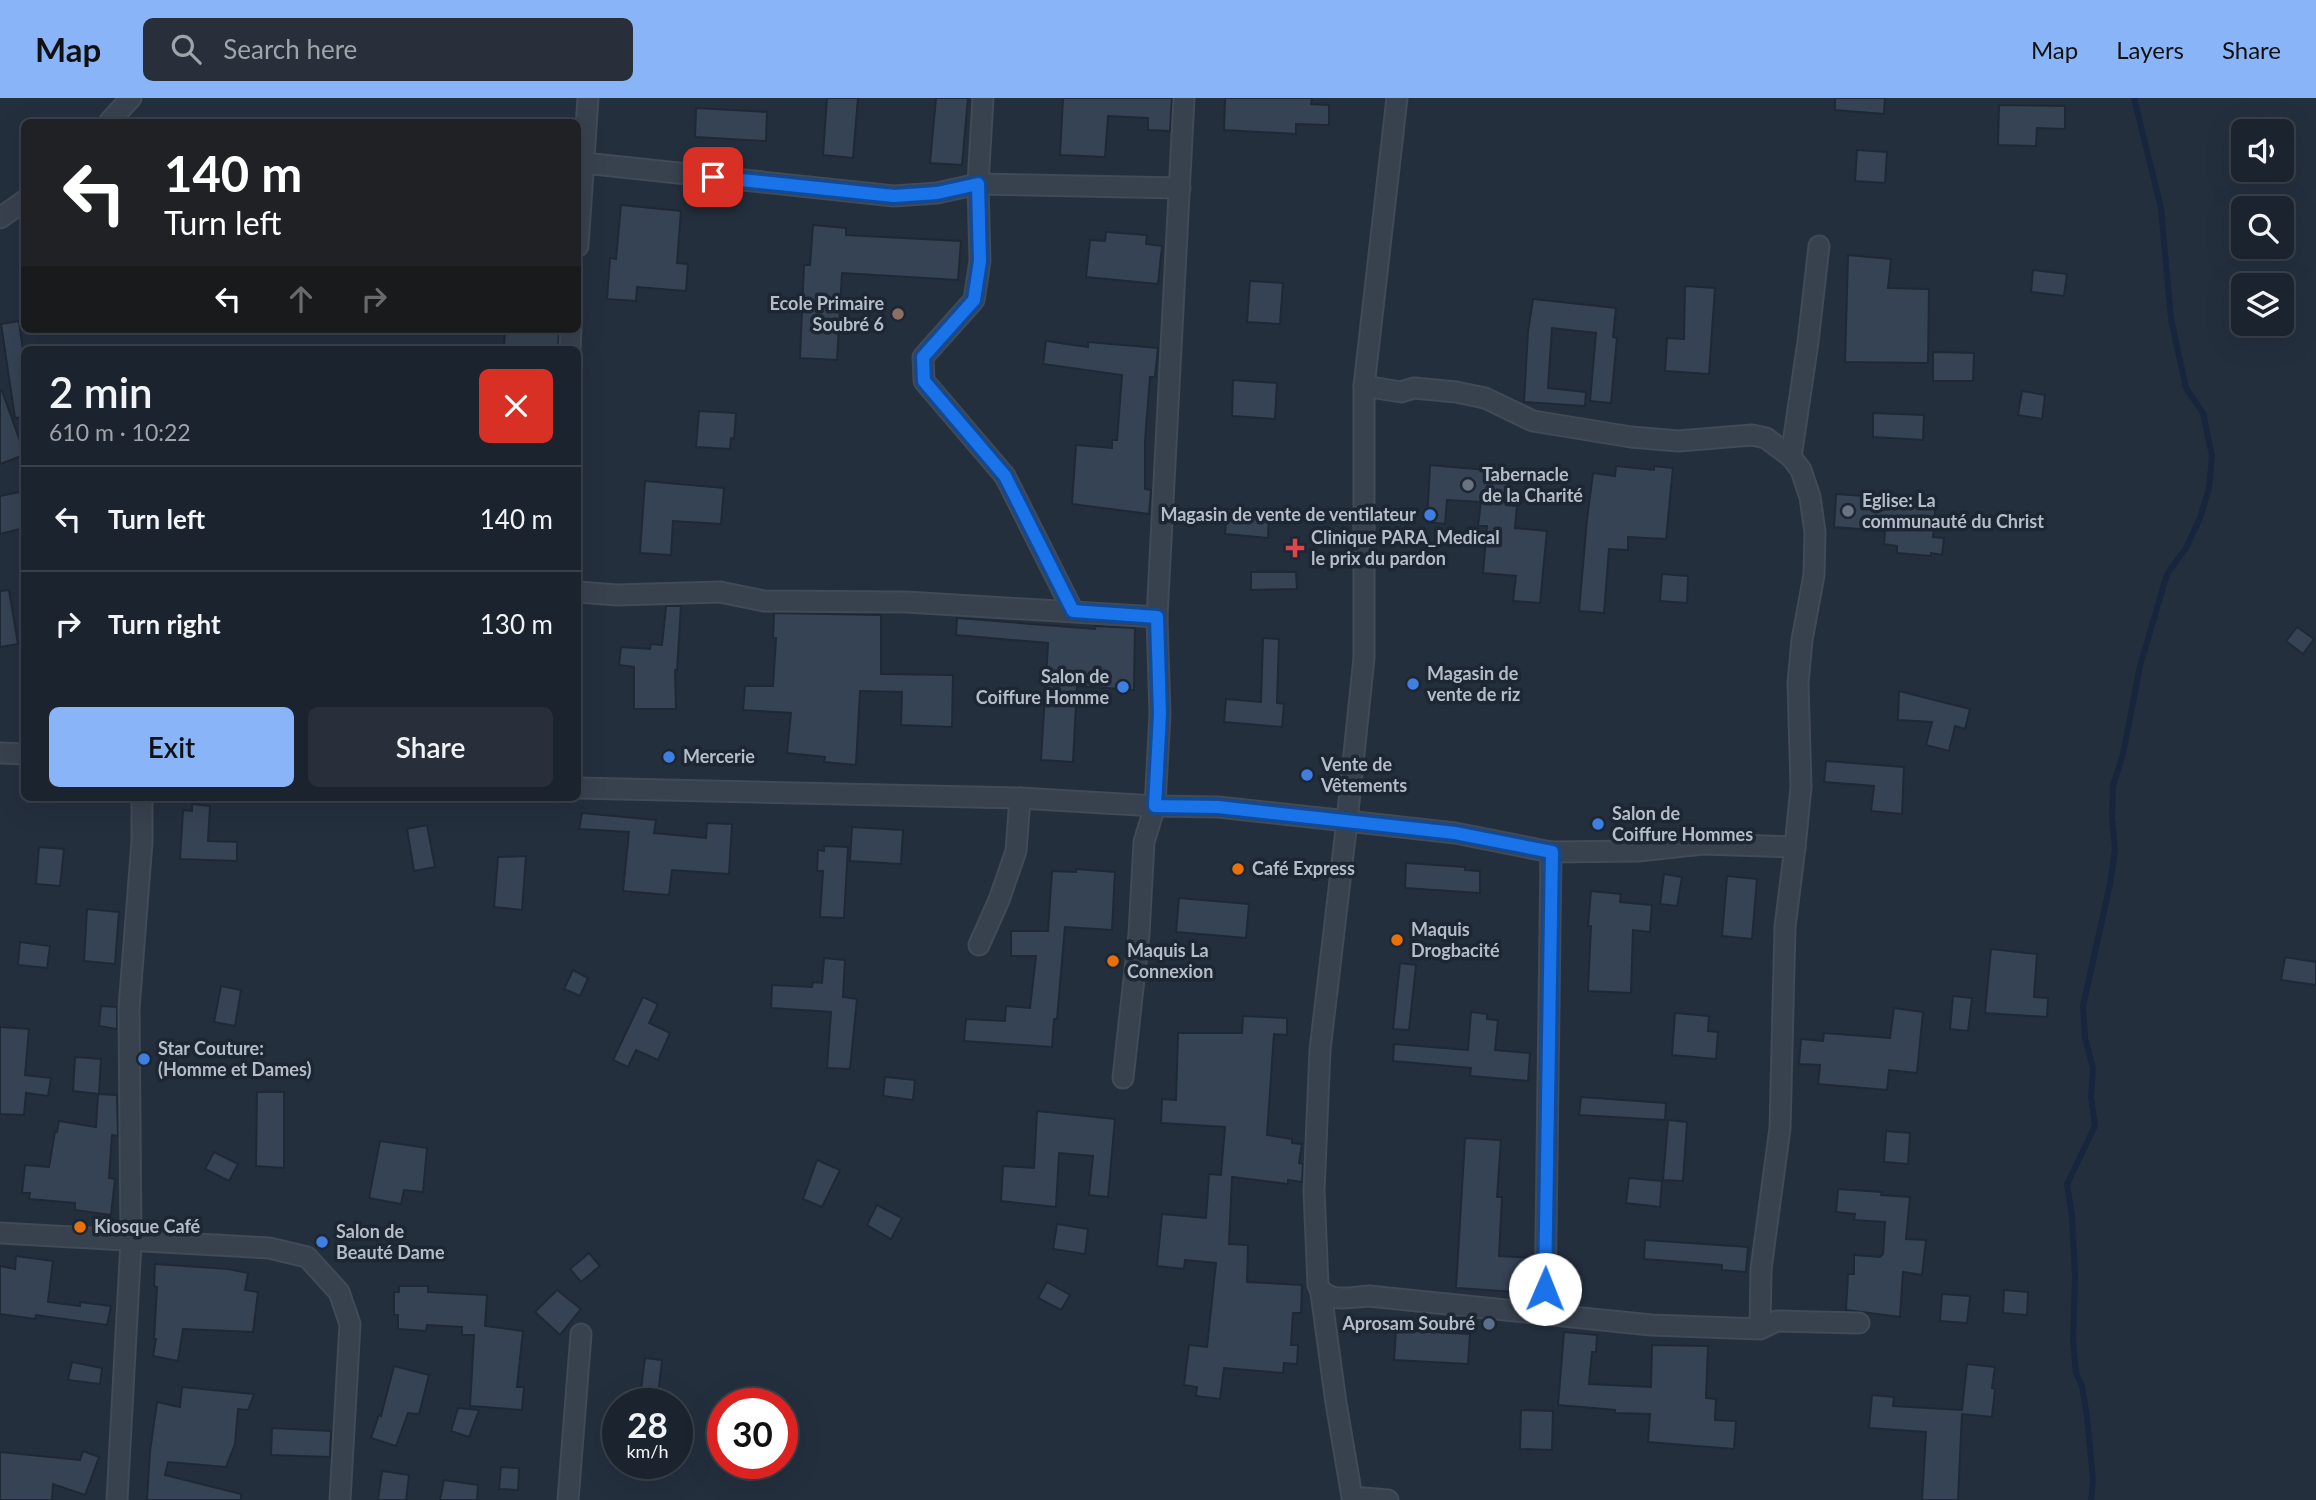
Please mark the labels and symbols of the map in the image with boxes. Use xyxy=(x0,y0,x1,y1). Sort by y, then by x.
pin xyxy=(683,147,743,207)
place label: Ecole Primaire Soubré 6 xyxy=(770,292,884,335)
marker: Ecole Primaire Soubré 6 xyxy=(890,306,906,322)
place label: Tabernacle de la Charité xyxy=(1482,463,1583,506)
marker: Tabernacle de la Charité xyxy=(1460,477,1476,493)
place label: Eglise: La communauté du Christ xyxy=(1862,489,2044,532)
place label: Magasin de vente de ventilateur xyxy=(1160,503,1416,525)
marker: Eglise: La communauté du Christ xyxy=(1840,503,1856,519)
marker: Magasin de vente de ventilateur xyxy=(1422,507,1438,523)
place label: Clinique PARA_Medical le prix du pardon xyxy=(1311,526,1500,569)
marker: Clinique PARA_Medical le prix du pardon xyxy=(1285,538,1305,558)
place label: Magasin de vente de riz xyxy=(1427,662,1520,705)
place label: Salon de Coiffure Homme xyxy=(976,665,1109,708)
marker: Magasin de vente de riz xyxy=(1405,676,1421,692)
marker: Salon de Coiffure Homme xyxy=(1115,679,1131,695)
place label: Mercerie xyxy=(683,745,755,767)
marker: Mercerie xyxy=(661,749,677,765)
place label: Vente de Vêtements xyxy=(1320,753,1407,796)
marker: Vente de Vêtements xyxy=(1299,767,1315,783)
place label: Salon de Coiffure Hommes xyxy=(1612,802,1753,845)
marker: Salon de Coiffure Hommes xyxy=(1590,816,1606,832)
place label: Café Express xyxy=(1252,857,1355,879)
marker: Café Express xyxy=(1230,861,1246,877)
place label: Maquis Drogbacité xyxy=(1411,918,1500,961)
marker: Maquis Drogbacité xyxy=(1389,932,1405,948)
place label: Maquis La Connexion xyxy=(1127,939,1213,982)
marker: Maquis La Connexion xyxy=(1105,953,1121,969)
place label: Star Couture: (Homme et Dames) xyxy=(158,1037,311,1080)
marker: Star Couture: (Homme et Dames) xyxy=(136,1051,152,1067)
place label: Kiosque Café xyxy=(94,1215,201,1237)
marker: Kiosque Café xyxy=(72,1219,88,1235)
place label: Salon de Beauté Dame xyxy=(336,1220,445,1263)
marker: Salon de Beauté Dame xyxy=(314,1234,330,1250)
position arrow xyxy=(1508,1252,1582,1326)
place label: Aprosam Soubré xyxy=(1341,1312,1475,1334)
marker: Aprosam Soubré xyxy=(1481,1316,1497,1332)
speed limit sign: 30 xyxy=(707,1388,798,1479)

